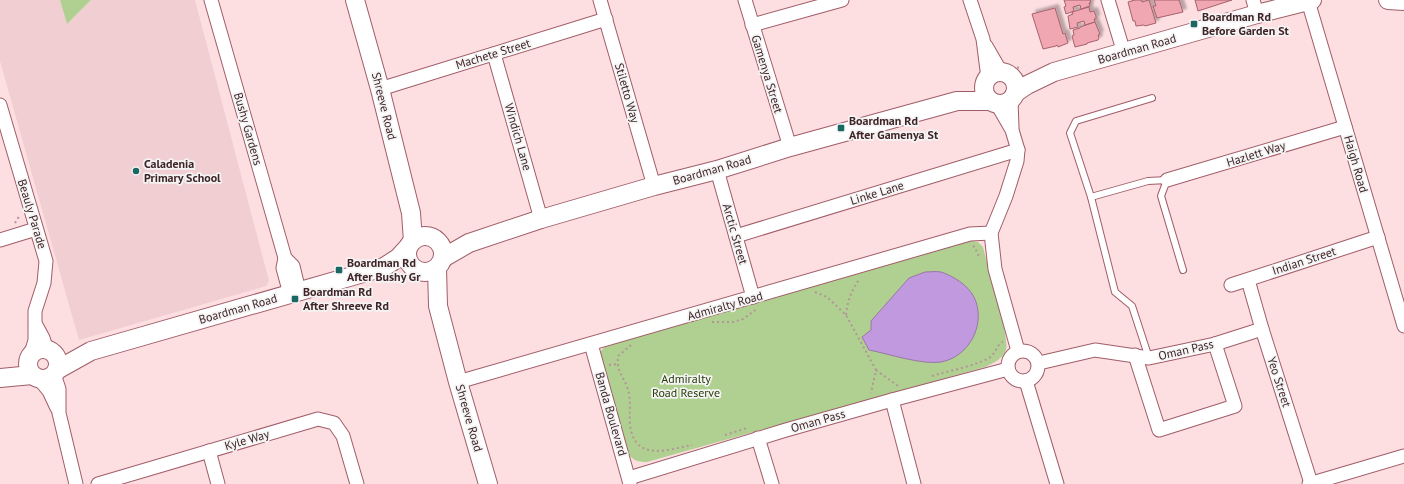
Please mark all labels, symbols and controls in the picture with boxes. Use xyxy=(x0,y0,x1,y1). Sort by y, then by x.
place label: Boardman Rd Before Garden St xyxy=(1202,9,1290,38)
marker: Boardman Rd Before Garden St xyxy=(1189,19,1199,29)
street label: Boardman Road xyxy=(1096,30,1178,67)
street label: Gamenya Street xyxy=(748,33,787,115)
street label: Machete Street xyxy=(454,35,532,72)
street label: Stiletto Way xyxy=(612,61,643,125)
street label: Shreeve Road xyxy=(369,71,400,141)
street label: Bushy Gardens xyxy=(231,91,266,167)
street label: Windich Lane xyxy=(502,102,535,172)
place label: Boardman Rd After Gamenya St xyxy=(849,113,939,142)
marker: Boardman Rd After Gamenya St xyxy=(836,123,846,133)
street label: Haigh Road xyxy=(1341,134,1372,194)
street label: Hazlett Way xyxy=(1224,137,1288,170)
street label: Boardman Road xyxy=(671,151,753,188)
place label: Caladenia Primary School xyxy=(144,156,221,185)
marker: Caladenia Primary School xyxy=(131,166,141,176)
street label: Beauly Parade xyxy=(15,177,50,251)
street label: Linke Lane xyxy=(848,177,906,208)
street label: Arctic Street xyxy=(720,202,751,266)
street label: Indian Street xyxy=(1270,243,1338,278)
place label: Boardman Rd After Bushy Gr xyxy=(347,255,421,284)
marker: Boardman Rd After Bushy Gr xyxy=(334,265,344,275)
place label: Boardman Rd After Shreeve Rd xyxy=(303,284,389,313)
street label: Admiralty Road xyxy=(685,288,764,323)
street label: Boardman Road xyxy=(197,290,279,327)
marker: Boardman Rd After Shreeve Rd xyxy=(290,294,300,304)
street label: Oman Pass xyxy=(1157,336,1215,363)
street label: Yeo Street xyxy=(1264,355,1295,409)
street label: Banda Boulevard xyxy=(592,370,631,458)
park label: Admiralty Road Reserve xyxy=(652,371,720,400)
street label: Shreeve Road xyxy=(453,383,486,453)
street label: Oman Pass xyxy=(789,406,847,435)
street label: Kyle Way xyxy=(223,426,271,453)

